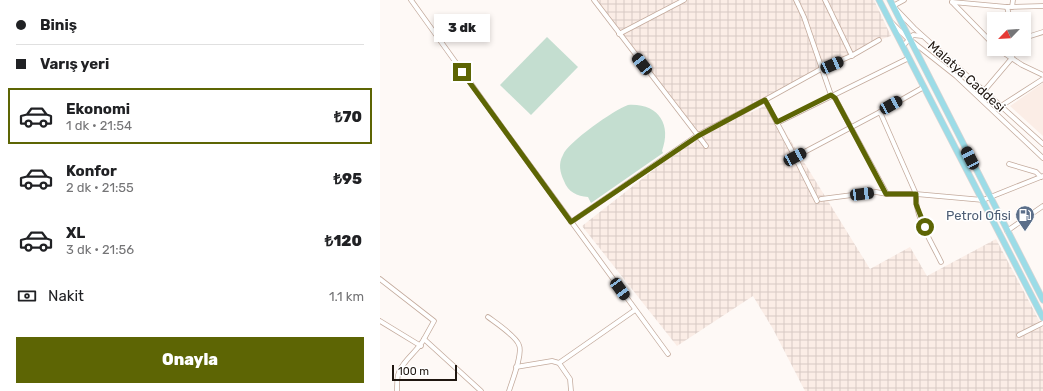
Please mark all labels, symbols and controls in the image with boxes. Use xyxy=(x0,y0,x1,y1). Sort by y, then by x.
north arrow xyxy=(987,12,1031,56)
map controls xyxy=(987,12,1031,56)
callout: 3 dk xyxy=(434,14,490,42)
text: Biniş xyxy=(40,16,77,34)
text: 3 dk xyxy=(448,20,476,35)
street label: Malatya Caddesi xyxy=(925,38,1008,115)
car xyxy=(630,51,654,77)
text: Varış yeri xyxy=(40,55,109,73)
car xyxy=(819,55,845,75)
route end xyxy=(453,63,471,81)
car xyxy=(878,94,904,116)
icon: car xyxy=(18,98,54,134)
text: Ekonomi xyxy=(66,100,130,118)
text: ₺70 xyxy=(334,108,362,126)
text: 1 dk · 21:54 xyxy=(66,118,132,133)
car xyxy=(959,145,981,171)
car xyxy=(782,146,808,168)
icon: car xyxy=(18,160,54,196)
text: Konfor xyxy=(66,162,117,180)
text: ₺95 xyxy=(333,170,362,188)
text: 2 dk · 21:55 xyxy=(66,180,134,195)
car xyxy=(849,187,875,201)
fuel station icon: Petrol Ofisi xyxy=(1014,204,1036,232)
place label: Petrol Ofisi xyxy=(946,208,1011,223)
route start xyxy=(916,218,934,236)
icon: car xyxy=(18,222,54,258)
text: XL xyxy=(66,224,85,242)
text: ₺120 xyxy=(325,232,362,250)
text: 3 dk · 21:56 xyxy=(66,242,134,257)
car xyxy=(608,276,632,302)
icon: cash xyxy=(16,285,38,307)
text: Nakit xyxy=(48,287,84,305)
text: 1.1 km xyxy=(329,289,364,304)
button: Onayla xyxy=(16,337,364,383)
scale bar xyxy=(392,363,457,382)
text: 100 m xyxy=(398,365,429,378)

